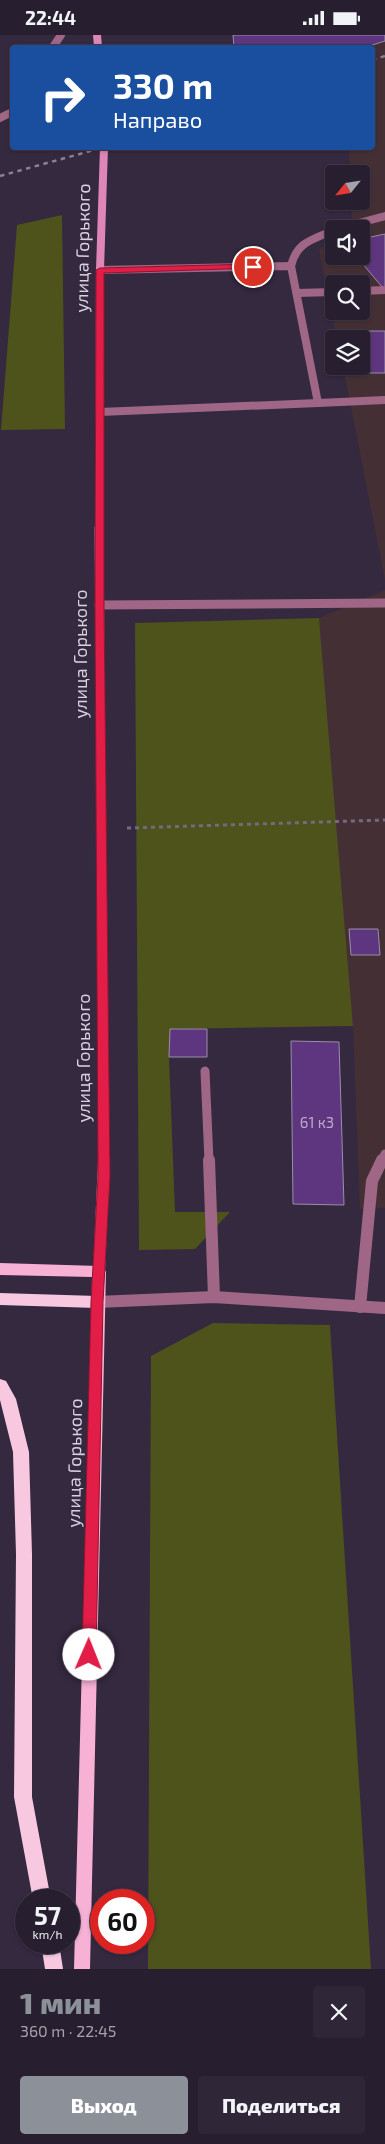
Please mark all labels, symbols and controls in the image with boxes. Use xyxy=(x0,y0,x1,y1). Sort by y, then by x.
text: 22:44 xyxy=(25,6,76,29)
text: 330 m xyxy=(113,64,213,106)
icon: right xyxy=(30,65,95,130)
text: Направо xyxy=(113,106,202,132)
north arrow xyxy=(325,165,370,210)
map controls xyxy=(325,165,370,375)
street label: улица Горького xyxy=(70,183,94,313)
button: sound xyxy=(325,220,370,265)
pin xyxy=(232,246,274,288)
icon: arrive xyxy=(239,253,267,281)
button: search xyxy=(325,275,370,320)
button: layers xyxy=(325,330,370,375)
street label: улица Горького xyxy=(69,589,91,719)
street label: улица Горького xyxy=(72,993,94,1123)
house number: 61 к3 xyxy=(300,1113,334,1131)
street label: улица Горького xyxy=(62,1398,86,1528)
position arrow xyxy=(62,1628,114,1680)
speed limit sign: 60 xyxy=(90,1889,155,1954)
text: 57 xyxy=(34,1900,61,1930)
text: km/h xyxy=(33,1927,62,1941)
text: 1 мин xyxy=(20,1984,101,2020)
button: close xyxy=(313,1986,365,2038)
text: 360 m · 22:45 xyxy=(20,2021,116,2040)
button: Выход xyxy=(20,2076,188,2134)
button: Поделиться xyxy=(198,2076,365,2134)

